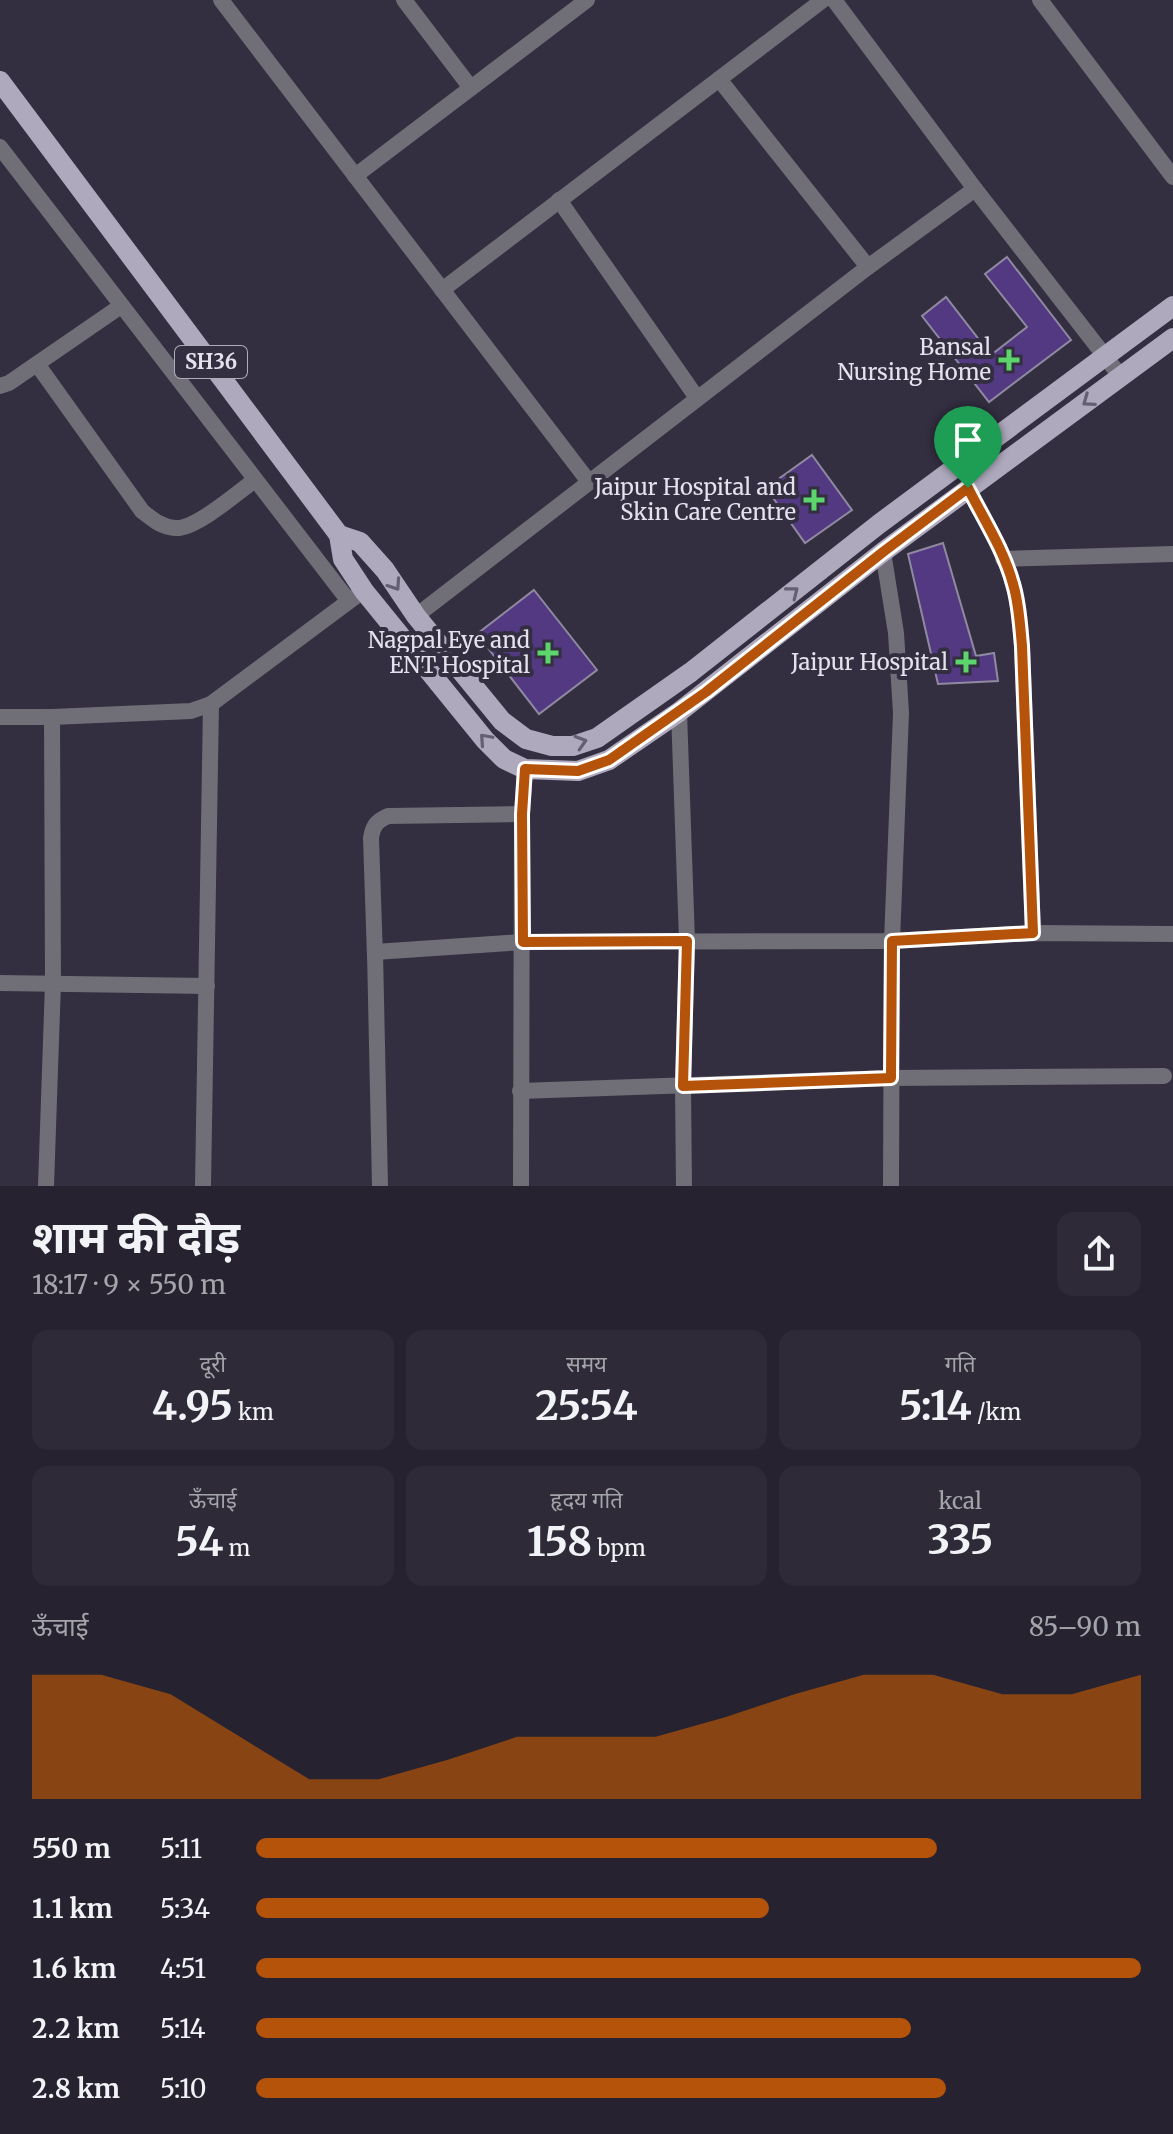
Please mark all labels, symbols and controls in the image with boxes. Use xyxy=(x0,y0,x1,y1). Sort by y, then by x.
place label: Bansal Nursing Home xyxy=(837,333,991,386)
road number: SH36 xyxy=(175,346,247,378)
marker: Bansal Nursing Home xyxy=(998,349,1020,371)
one-way arrow xyxy=(1082,391,1097,406)
pin xyxy=(934,406,1002,488)
icon: arrive xyxy=(946,418,990,462)
place label: Jaipur Hospital and Skin Care Centre xyxy=(593,473,796,526)
marker: Jaipur Hospital and Skin Care Centre xyxy=(803,489,825,511)
one-way arrow xyxy=(385,577,400,591)
one-way arrow xyxy=(784,588,799,602)
place label: Nagpal Eye and ENT Hospital xyxy=(368,626,530,679)
marker: Nagpal Eye and ENT Hospital xyxy=(537,642,559,664)
place label: Jaipur Hospital xyxy=(790,648,948,676)
marker: Jaipur Hospital xyxy=(955,651,977,673)
one-way arrow xyxy=(480,733,495,748)
one-way arrow xyxy=(574,735,588,751)
text: शाम की दौड़ xyxy=(32,1210,240,1265)
button: share xyxy=(1057,1212,1141,1296)
text: 18:17 · 9 × 550 m xyxy=(32,1268,226,1301)
text: दूरी xyxy=(200,1350,226,1378)
text: समय xyxy=(566,1350,607,1378)
text: गति xyxy=(945,1350,975,1378)
text: 4.95 xyxy=(152,1381,233,1431)
text: 25:54 xyxy=(535,1381,638,1431)
text: 5:14 xyxy=(899,1381,972,1431)
text: km xyxy=(233,1398,274,1426)
text: /km xyxy=(972,1398,1021,1426)
text: ऊँचाई xyxy=(189,1486,237,1514)
text: हृदय गति xyxy=(550,1486,623,1514)
text: kcal xyxy=(939,1487,982,1515)
text: 335 xyxy=(927,1515,993,1565)
text: 54 xyxy=(175,1517,223,1567)
text: 158 xyxy=(527,1517,592,1567)
text: m xyxy=(223,1534,250,1562)
text: bpm xyxy=(592,1534,646,1562)
text: ऊँचाई xyxy=(32,1610,88,1643)
text: 85–90 m xyxy=(1029,1610,1141,1643)
text: 550 m xyxy=(32,1832,111,1865)
text: 5:11 xyxy=(160,1832,202,1865)
text: 1.1 km xyxy=(32,1892,113,1925)
text: 5:34 xyxy=(160,1892,210,1925)
text: 1.6 km xyxy=(32,1952,116,1985)
text: 4:51 xyxy=(160,1952,206,1985)
text: 2.2 km xyxy=(32,2012,120,2045)
text: 5:14 xyxy=(160,2012,206,2045)
text: 2.8 km xyxy=(32,2072,120,2105)
text: 5:10 xyxy=(160,2072,207,2105)

